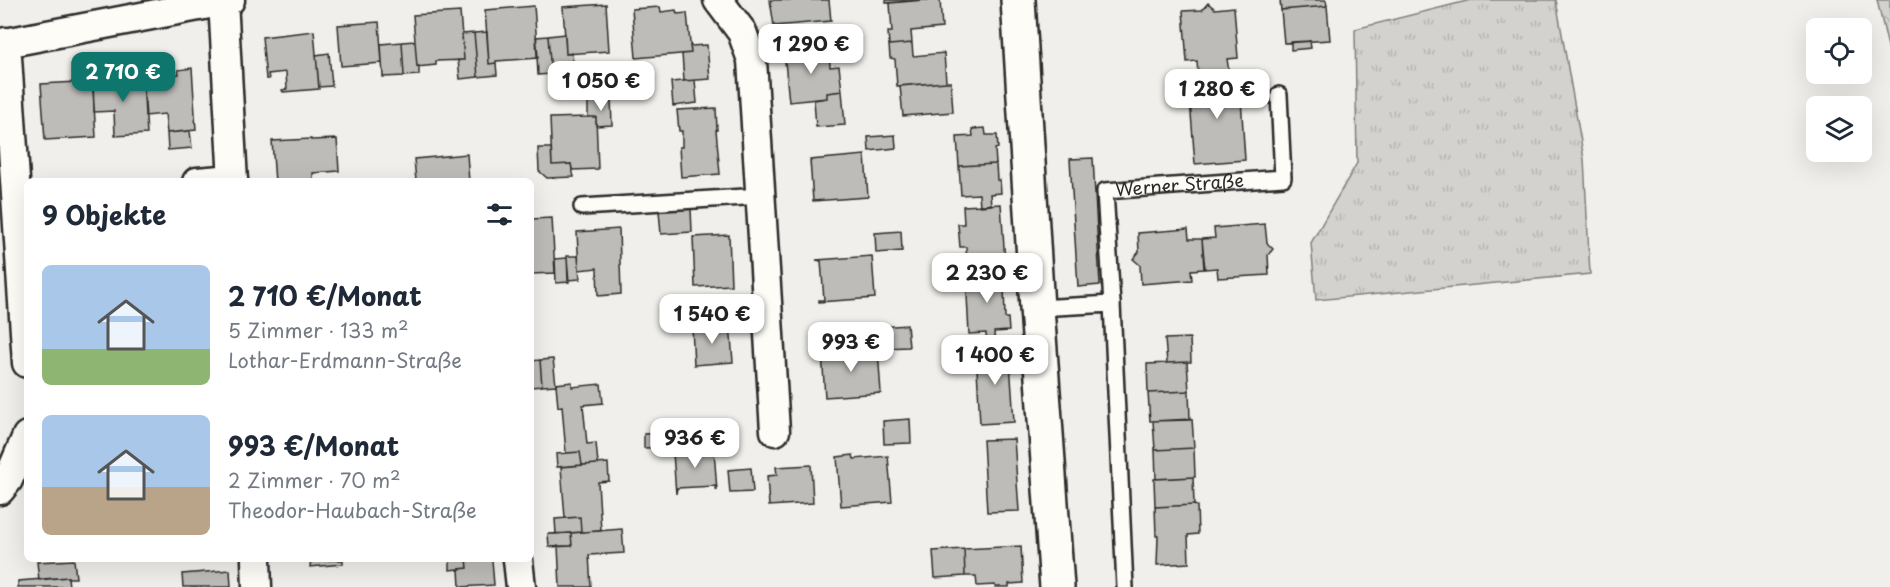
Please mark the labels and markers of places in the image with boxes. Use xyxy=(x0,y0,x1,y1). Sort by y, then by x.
pin: 1 290 € xyxy=(756,24,866,75)
pin: 2 710 € xyxy=(68,52,178,103)
pin: 1 050 € xyxy=(546,61,656,112)
pin: 1 280 € xyxy=(1162,69,1272,120)
pin: 2 230 € xyxy=(932,253,1042,304)
pin: 1 540 € xyxy=(657,294,767,345)
pin: 993 € xyxy=(809,322,893,373)
pin: 1 400 € xyxy=(940,335,1050,386)
pin: 936 € xyxy=(653,418,737,469)

